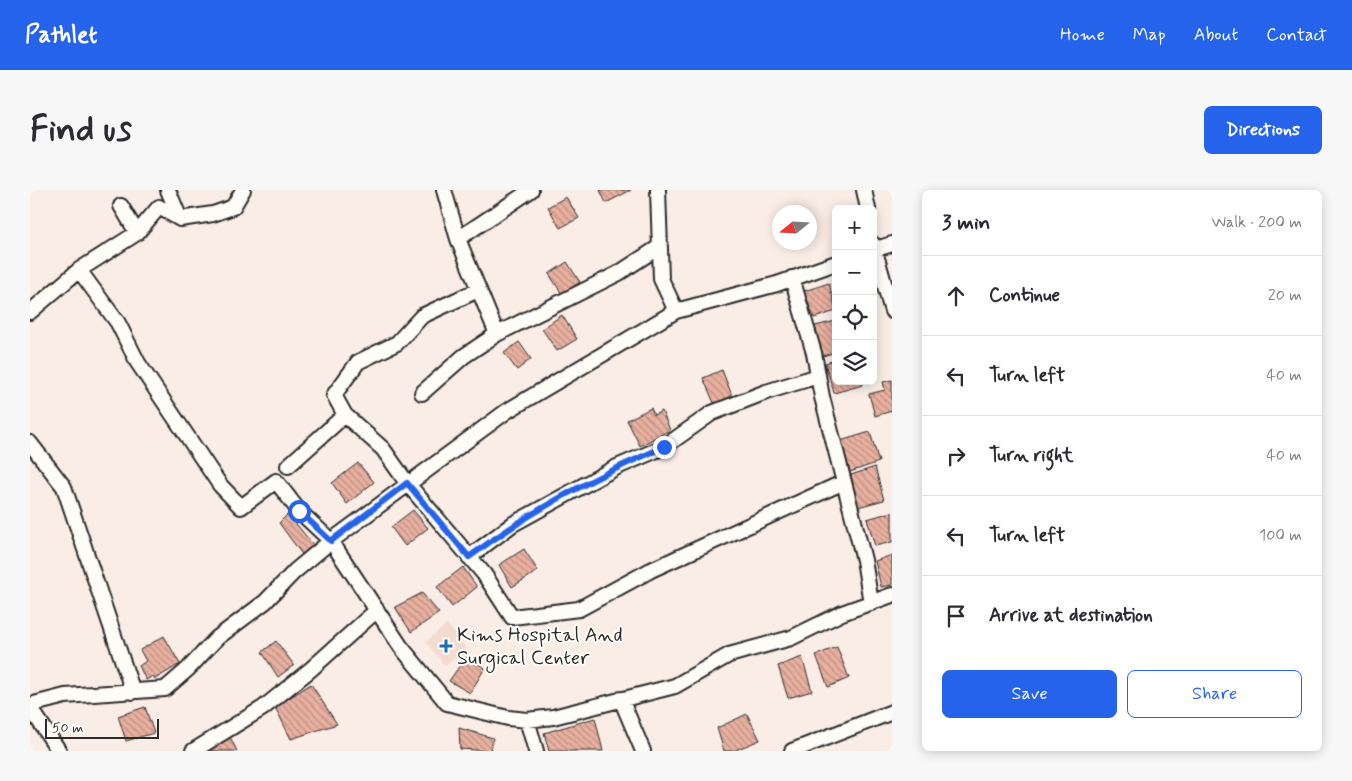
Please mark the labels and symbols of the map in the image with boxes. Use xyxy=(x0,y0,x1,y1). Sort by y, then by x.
north arrow xyxy=(772,205,817,250)
route end xyxy=(653,436,676,459)
route start xyxy=(288,500,311,523)
place label: Kims Hospital And Surgical Center xyxy=(457,622,623,673)
marker: Kims Hospital And Surgical Center xyxy=(439,639,453,653)
scale bar xyxy=(45,716,159,739)

